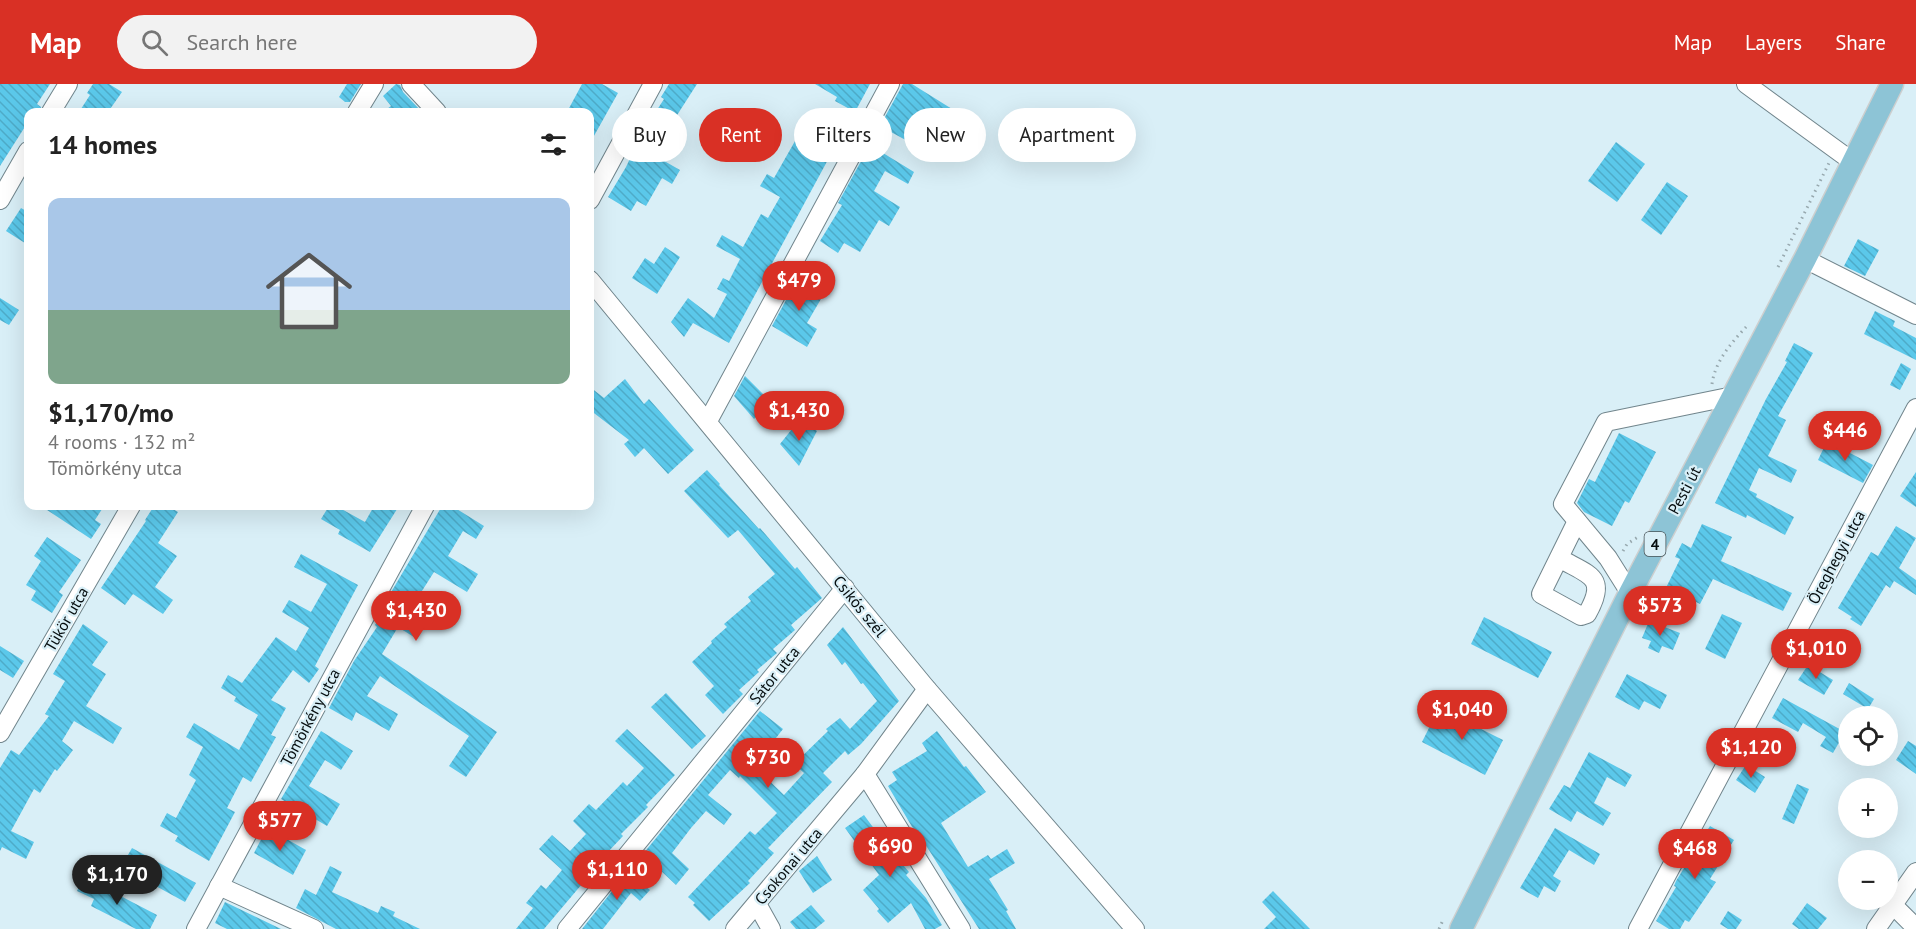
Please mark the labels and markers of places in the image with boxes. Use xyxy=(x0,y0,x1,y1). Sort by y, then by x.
pin: $479 xyxy=(763,261,835,312)
pin: $1,430 xyxy=(750,391,848,442)
pin: $446 xyxy=(1809,411,1881,462)
pin: $573 xyxy=(1624,586,1696,637)
pin: $1,430 xyxy=(367,591,465,642)
pin: $1,010 xyxy=(1767,629,1865,680)
pin: $1,040 xyxy=(1413,690,1511,741)
pin: $1,120 xyxy=(1702,728,1800,779)
pin: $730 xyxy=(732,738,804,789)
pin: $577 xyxy=(244,801,316,852)
pin: $690 xyxy=(854,827,926,878)
pin: $468 xyxy=(1659,829,1731,880)
pin: $1,110 xyxy=(568,850,666,901)
pin: $1,170 xyxy=(68,855,166,906)

